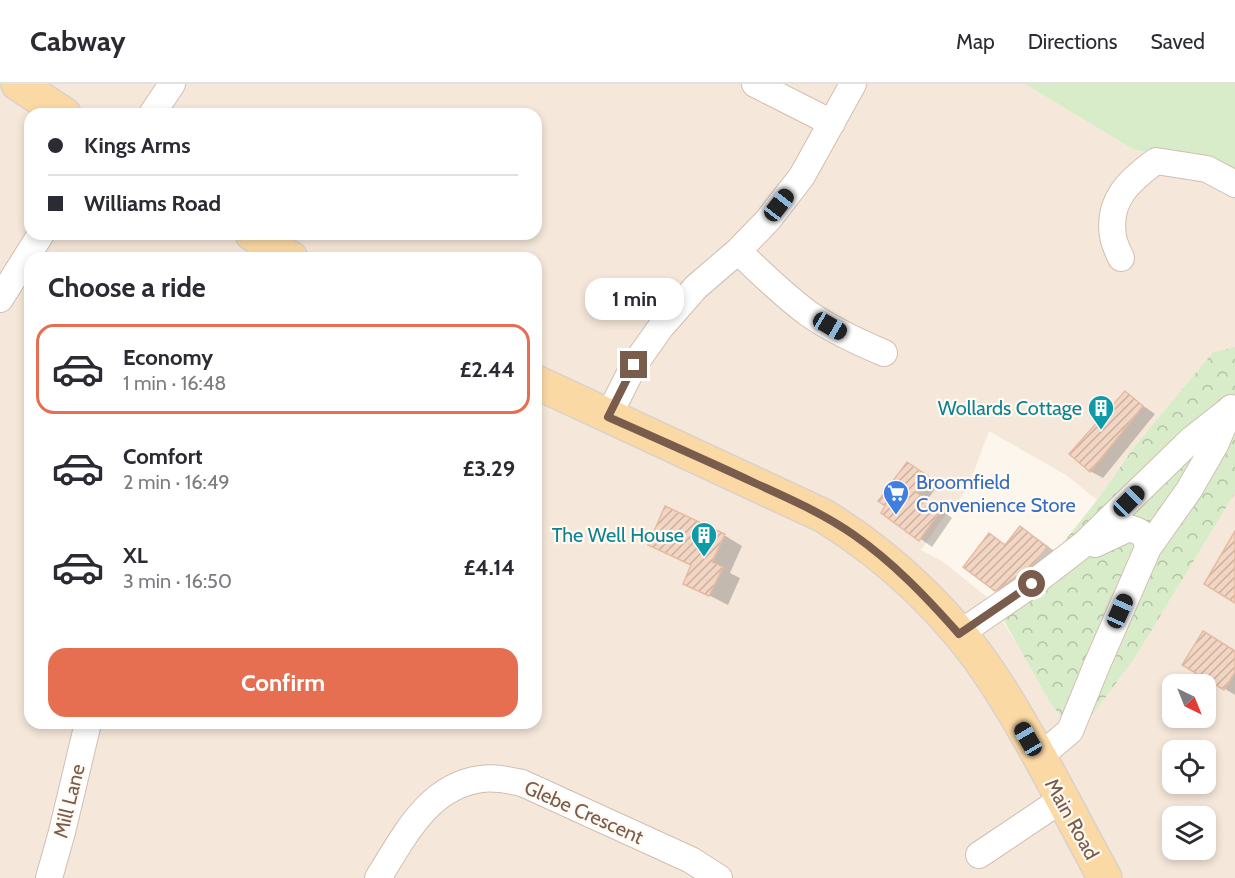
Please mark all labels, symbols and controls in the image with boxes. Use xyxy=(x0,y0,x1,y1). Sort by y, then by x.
text: Cabway xyxy=(30,24,125,58)
text: Map xyxy=(956,29,995,54)
text: Directions xyxy=(1028,29,1117,54)
text: Saved xyxy=(1150,29,1205,54)
text: Kings Arms xyxy=(84,132,191,159)
car xyxy=(761,185,797,225)
text: Williams Road xyxy=(84,190,221,217)
text: Choose a ride xyxy=(48,271,206,304)
callout: 1 min xyxy=(584,278,684,320)
text: 1 min xyxy=(612,287,657,311)
car xyxy=(810,309,850,343)
icon: car xyxy=(51,342,105,396)
text: Economy xyxy=(123,344,213,371)
route end xyxy=(620,351,647,378)
text: £2.44 xyxy=(460,356,515,383)
text: 1 min · 16:48 xyxy=(123,371,226,395)
building icon: Wollards Cottage xyxy=(1086,393,1116,431)
place label: Wollards Cottage xyxy=(938,396,1082,420)
icon: car xyxy=(51,441,105,495)
text: Comfort xyxy=(123,443,202,470)
text: £3.29 xyxy=(463,455,515,482)
text: 2 min · 16:49 xyxy=(123,470,230,494)
place label: Broomfield Convenience Store xyxy=(916,470,1076,517)
supermarket icon: Broomfield Convenience Store xyxy=(881,478,911,516)
car xyxy=(1110,482,1148,520)
building icon: The Well House xyxy=(689,520,719,558)
place label: The Well House xyxy=(552,523,684,547)
icon: car xyxy=(51,540,105,594)
text: XL xyxy=(123,542,148,569)
text: £4.14 xyxy=(464,554,515,581)
text: 3 min · 16:50 xyxy=(123,569,232,593)
route start xyxy=(1018,570,1045,597)
car xyxy=(1104,591,1136,631)
button: Confirm xyxy=(48,648,518,717)
north arrow xyxy=(1162,674,1216,728)
map controls xyxy=(1162,674,1216,860)
car xyxy=(1011,719,1045,759)
button: locate xyxy=(1162,740,1216,794)
street label: Mill Lane xyxy=(48,762,90,840)
street label: Main Road xyxy=(1040,774,1104,864)
street label: Glebe Crescent xyxy=(521,775,647,849)
button: layers xyxy=(1162,806,1216,860)

